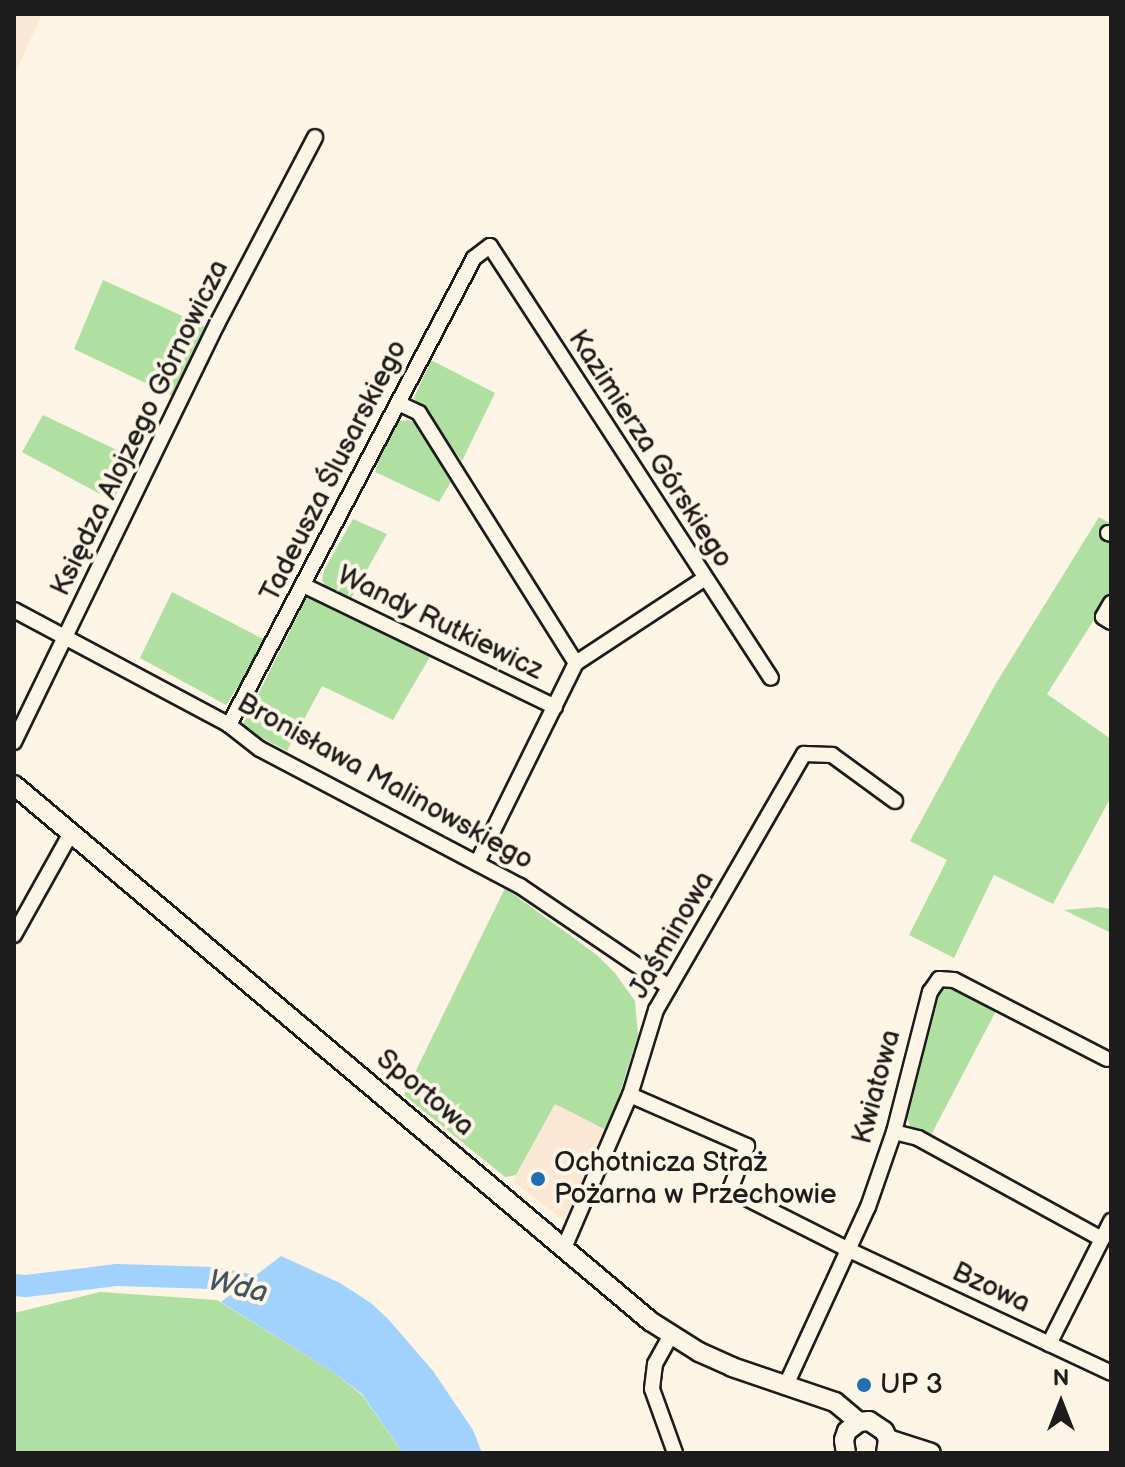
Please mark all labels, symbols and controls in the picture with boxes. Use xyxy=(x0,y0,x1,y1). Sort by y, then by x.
street label: Księdza Alojzego Górnowicza xyxy=(44,254,236,602)
street label: Kazimierza Górskiego xyxy=(561,324,739,574)
street label: Tadeusza Ślusarskiego xyxy=(253,334,415,608)
street label: Wandy Rutkiewicz xyxy=(331,558,549,688)
street label: Bronisława Malinowskiego xyxy=(231,687,539,877)
street label: Jaśminowa xyxy=(622,865,722,1005)
street label: Kwiatowa xyxy=(846,1026,908,1148)
street label: Sportowa xyxy=(369,1042,481,1144)
place label: Ochotnicza Straż Pożarna w Przechowie xyxy=(554,1146,837,1212)
marker: Ochotnicza Straż Pożarna w Przechowie xyxy=(529,1170,547,1188)
street label: Bzowa xyxy=(947,1255,1035,1321)
water label: Wda xyxy=(205,1263,271,1311)
north arrow xyxy=(1021,1363,1101,1443)
text: N xyxy=(1053,1365,1069,1392)
place label: UP 3 xyxy=(880,1368,943,1402)
marker: UP 3 xyxy=(855,1376,873,1394)

